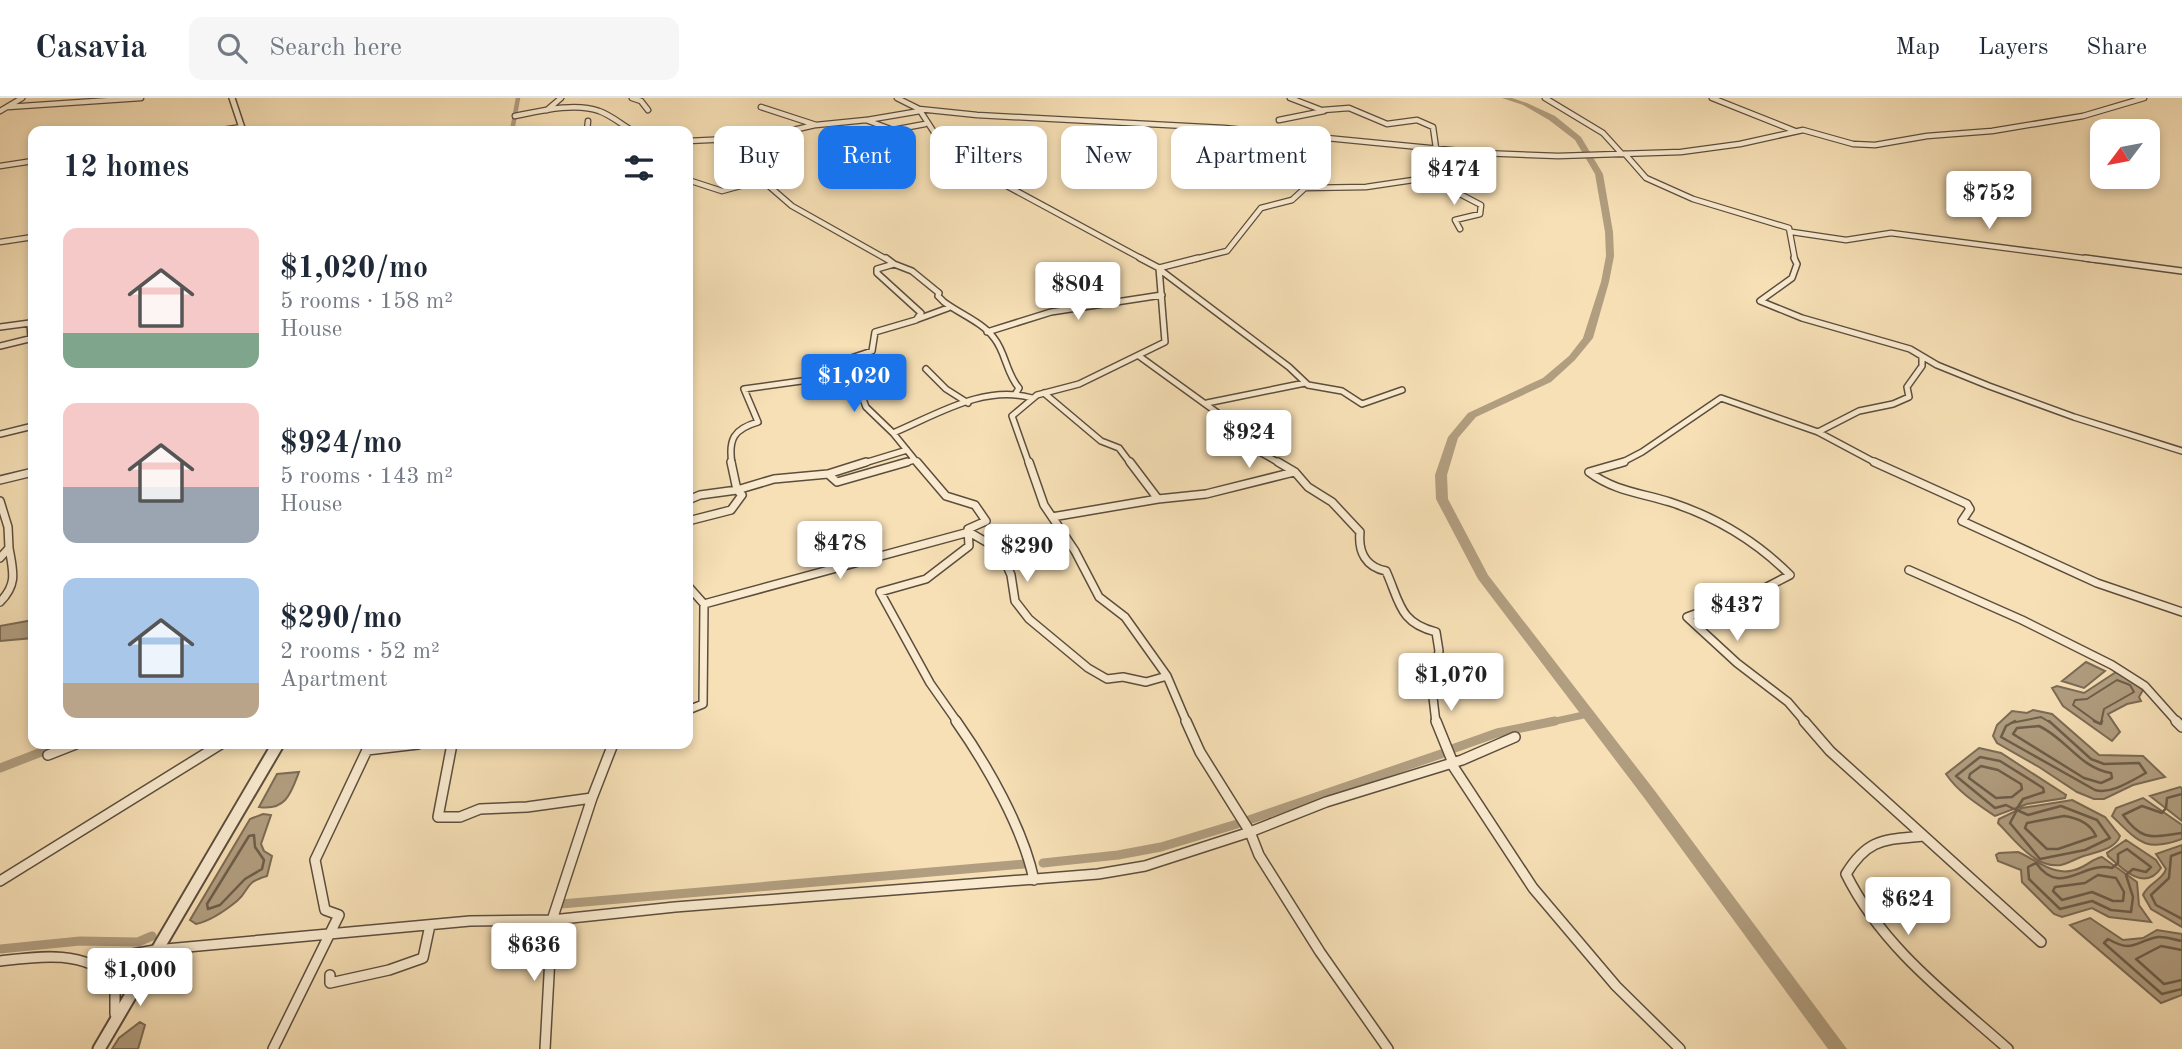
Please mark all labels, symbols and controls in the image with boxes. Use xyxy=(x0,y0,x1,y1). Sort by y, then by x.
search box xyxy=(189,17,679,80)
icon: search xyxy=(213,29,251,67)
text: Casavia xyxy=(35,32,147,65)
text: Search here xyxy=(269,35,402,61)
text: Map xyxy=(1896,36,1940,60)
text: Layers xyxy=(1978,36,2048,60)
text: Share xyxy=(2086,36,2147,60)
north arrow xyxy=(2090,119,2160,189)
map controls xyxy=(2090,119,2160,189)
chip: Buy xyxy=(714,126,804,189)
chip: Rent xyxy=(818,126,916,189)
chip: Filters xyxy=(930,126,1047,189)
chip: New xyxy=(1061,126,1157,189)
chip: Apartment xyxy=(1171,126,1331,189)
pin: $474 xyxy=(1413,148,1495,207)
icon: filters xyxy=(620,149,658,187)
text: 12 homes xyxy=(63,153,189,183)
text: $474 xyxy=(1427,158,1481,181)
pin: $752 xyxy=(1948,172,2030,231)
text: $752 xyxy=(1962,182,2016,205)
text: $1,020/mo xyxy=(280,254,428,284)
icon: home xyxy=(119,256,203,340)
pin: $804 xyxy=(1037,262,1119,322)
text: $804 xyxy=(1051,273,1105,296)
text: 5 rooms · 158 m² xyxy=(280,290,453,313)
text: House xyxy=(280,318,342,341)
pin: $1,020 xyxy=(797,354,911,414)
text: $1,020 xyxy=(817,365,891,388)
pin: $924 xyxy=(1208,410,1290,470)
text: $924 xyxy=(1222,421,1276,444)
text: $924/mo xyxy=(280,429,402,459)
icon: home xyxy=(119,431,203,515)
text: 5 rooms · 143 m² xyxy=(280,465,453,488)
text: House xyxy=(280,493,342,516)
pin: $478 xyxy=(799,522,881,581)
pin: $290 xyxy=(986,524,1068,584)
text: $478 xyxy=(813,532,867,555)
text: $290 xyxy=(1000,535,1054,558)
pin: $437 xyxy=(1696,584,1778,643)
text: $437 xyxy=(1710,594,1764,617)
text: $290/mo xyxy=(280,604,402,634)
icon: home xyxy=(119,606,203,690)
text: 2 rooms · 52 m² xyxy=(280,640,440,663)
pin: $1,070 xyxy=(1394,654,1508,713)
text: $1,070 xyxy=(1414,664,1488,687)
text: Apartment xyxy=(280,668,388,691)
pin: $624 xyxy=(1867,878,1949,937)
text: $624 xyxy=(1881,888,1935,911)
pin: $636 xyxy=(493,924,575,983)
text: $636 xyxy=(507,934,561,957)
pin: $1,000 xyxy=(83,948,197,1008)
text: $1,000 xyxy=(103,959,177,982)

